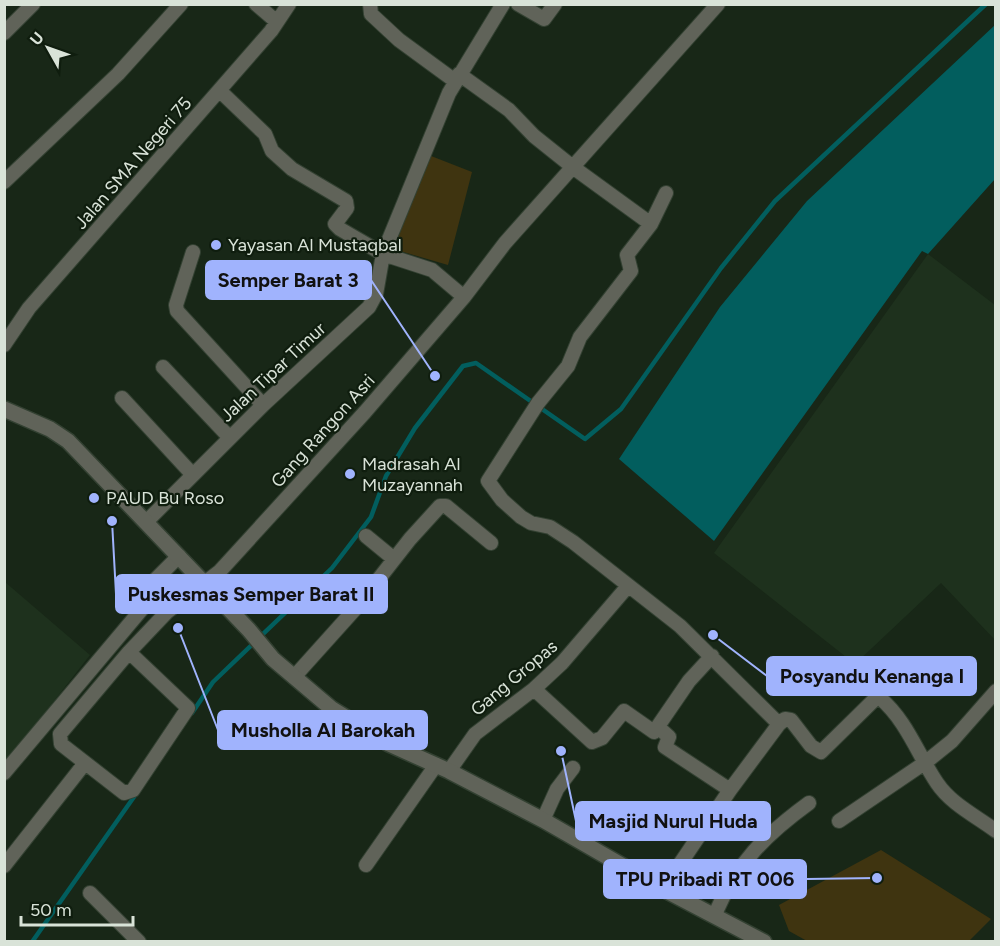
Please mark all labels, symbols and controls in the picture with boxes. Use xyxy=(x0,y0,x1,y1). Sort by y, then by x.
north arrow xyxy=(18,18,78,78)
text: U xyxy=(26,28,48,49)
street label: Jalan SMA Negeri 75 xyxy=(70,92,196,234)
place label: Yayasan Al Mustaqbal xyxy=(228,234,402,256)
marker: Yayasan Al Mustaqbal xyxy=(209,238,223,252)
callout: Semper Barat 3 xyxy=(206,261,371,299)
text: Semper Barat 3 xyxy=(217,268,359,292)
street label: Jalan Tipar Timur xyxy=(216,318,330,426)
street label: Gang Rangon Asri xyxy=(266,370,380,492)
place label: Madrasah Al Muzayannah xyxy=(362,453,463,496)
marker: Madrasah Al Muzayannah xyxy=(343,467,357,481)
place label: PAUD Bu Roso xyxy=(106,487,224,509)
marker: PAUD Bu Roso xyxy=(87,491,101,505)
callout: Puskesmas Semper Barat II xyxy=(116,575,387,613)
text: Puskesmas Semper Barat II xyxy=(127,582,375,606)
street label: Gang Gropas xyxy=(466,635,562,721)
callout: Posyandu Kenanga I xyxy=(767,657,976,695)
text: Posyandu Kenanga I xyxy=(780,664,964,688)
callout: Musholla Al Barokah xyxy=(218,711,427,749)
text: Musholla Al Barokah xyxy=(231,718,415,742)
callout: Masjid Nurul Huda xyxy=(576,802,770,840)
text: Masjid Nurul Huda xyxy=(588,809,758,833)
callout: TPU Pribadi RT 006 xyxy=(604,860,806,898)
text: TPU Pribadi RT 006 xyxy=(616,867,794,891)
scale bar xyxy=(21,889,134,927)
text: 50 m xyxy=(30,899,72,921)

